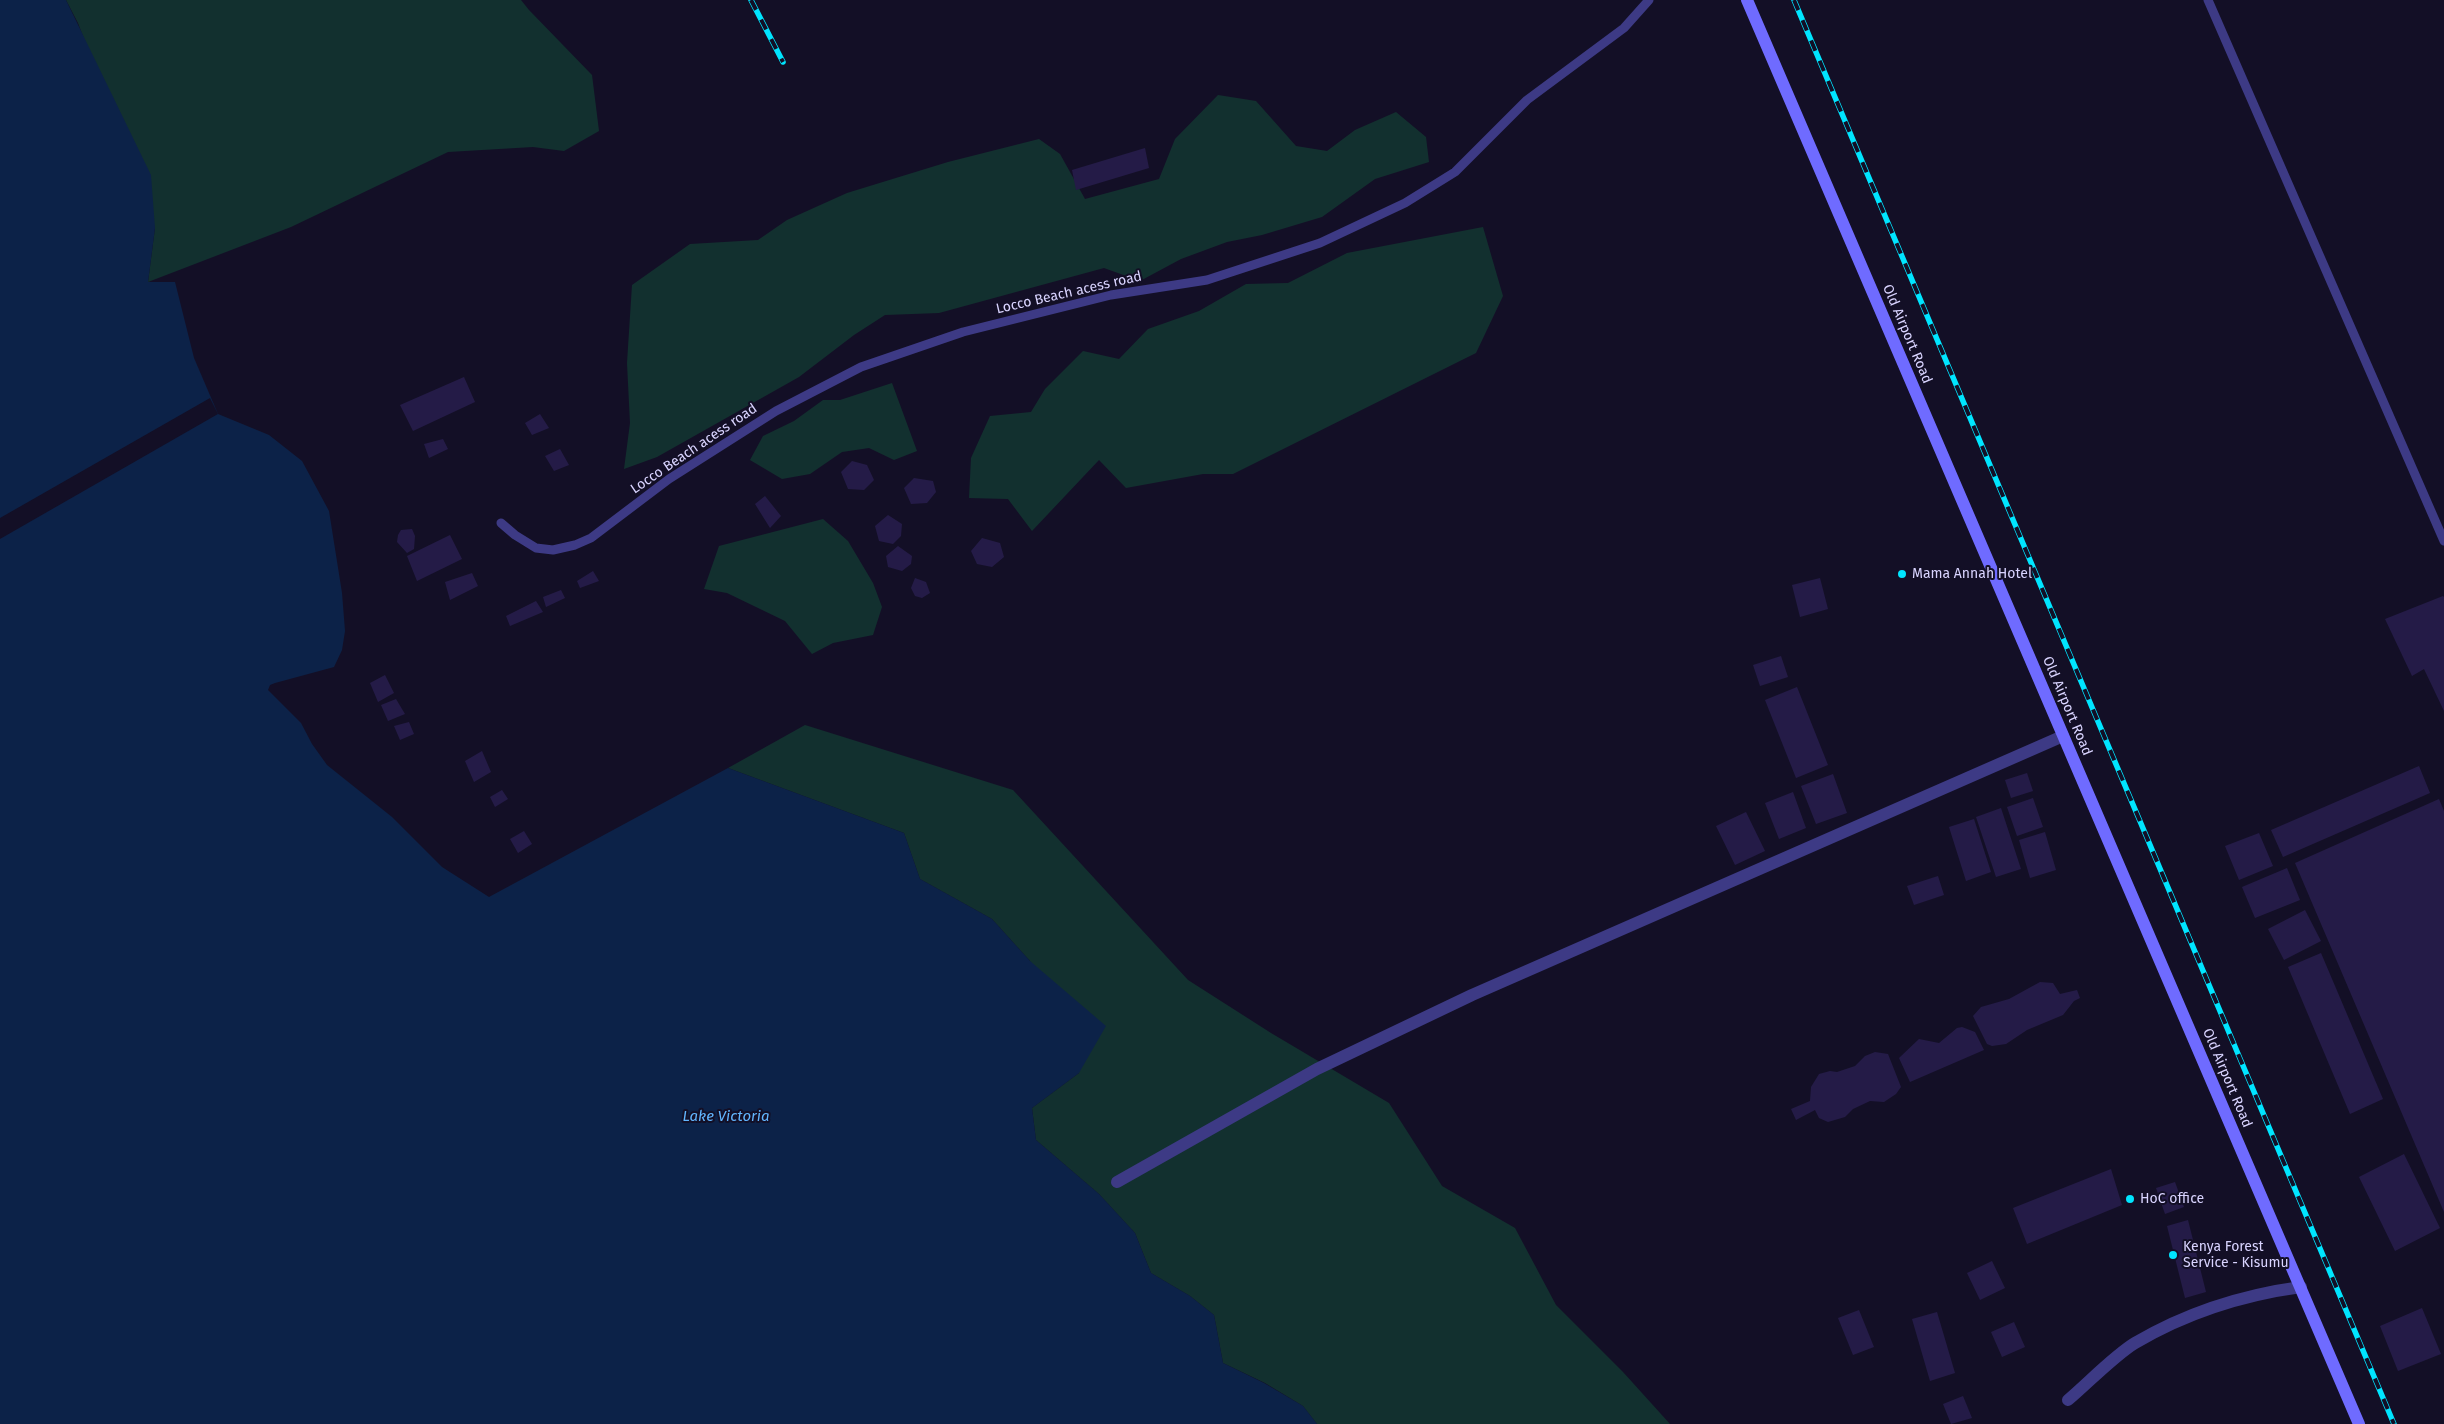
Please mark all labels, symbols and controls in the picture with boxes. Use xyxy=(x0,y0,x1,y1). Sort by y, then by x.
street label: Locco Beach acess road xyxy=(994,268,1144,318)
street label: Old Airport Road xyxy=(1879,282,1935,386)
street label: Locco Beach acess road xyxy=(628,400,760,498)
place label: Mama Annah Hotel xyxy=(1912,566,2032,582)
marker: Mama Annah Hotel xyxy=(1896,568,1908,580)
street label: Old Airport Road xyxy=(2039,654,2095,758)
street label: Old Airport Road xyxy=(2199,1026,2255,1130)
water label: Lake Victoria xyxy=(683,1108,769,1126)
place label: HoC office xyxy=(2140,1191,2204,1207)
marker: HoC office xyxy=(2124,1193,2136,1205)
place label: Kenya Forest Service - Kisumu xyxy=(2183,1239,2289,1272)
marker: Kenya Forest Service - Kisumu xyxy=(2167,1249,2179,1261)

